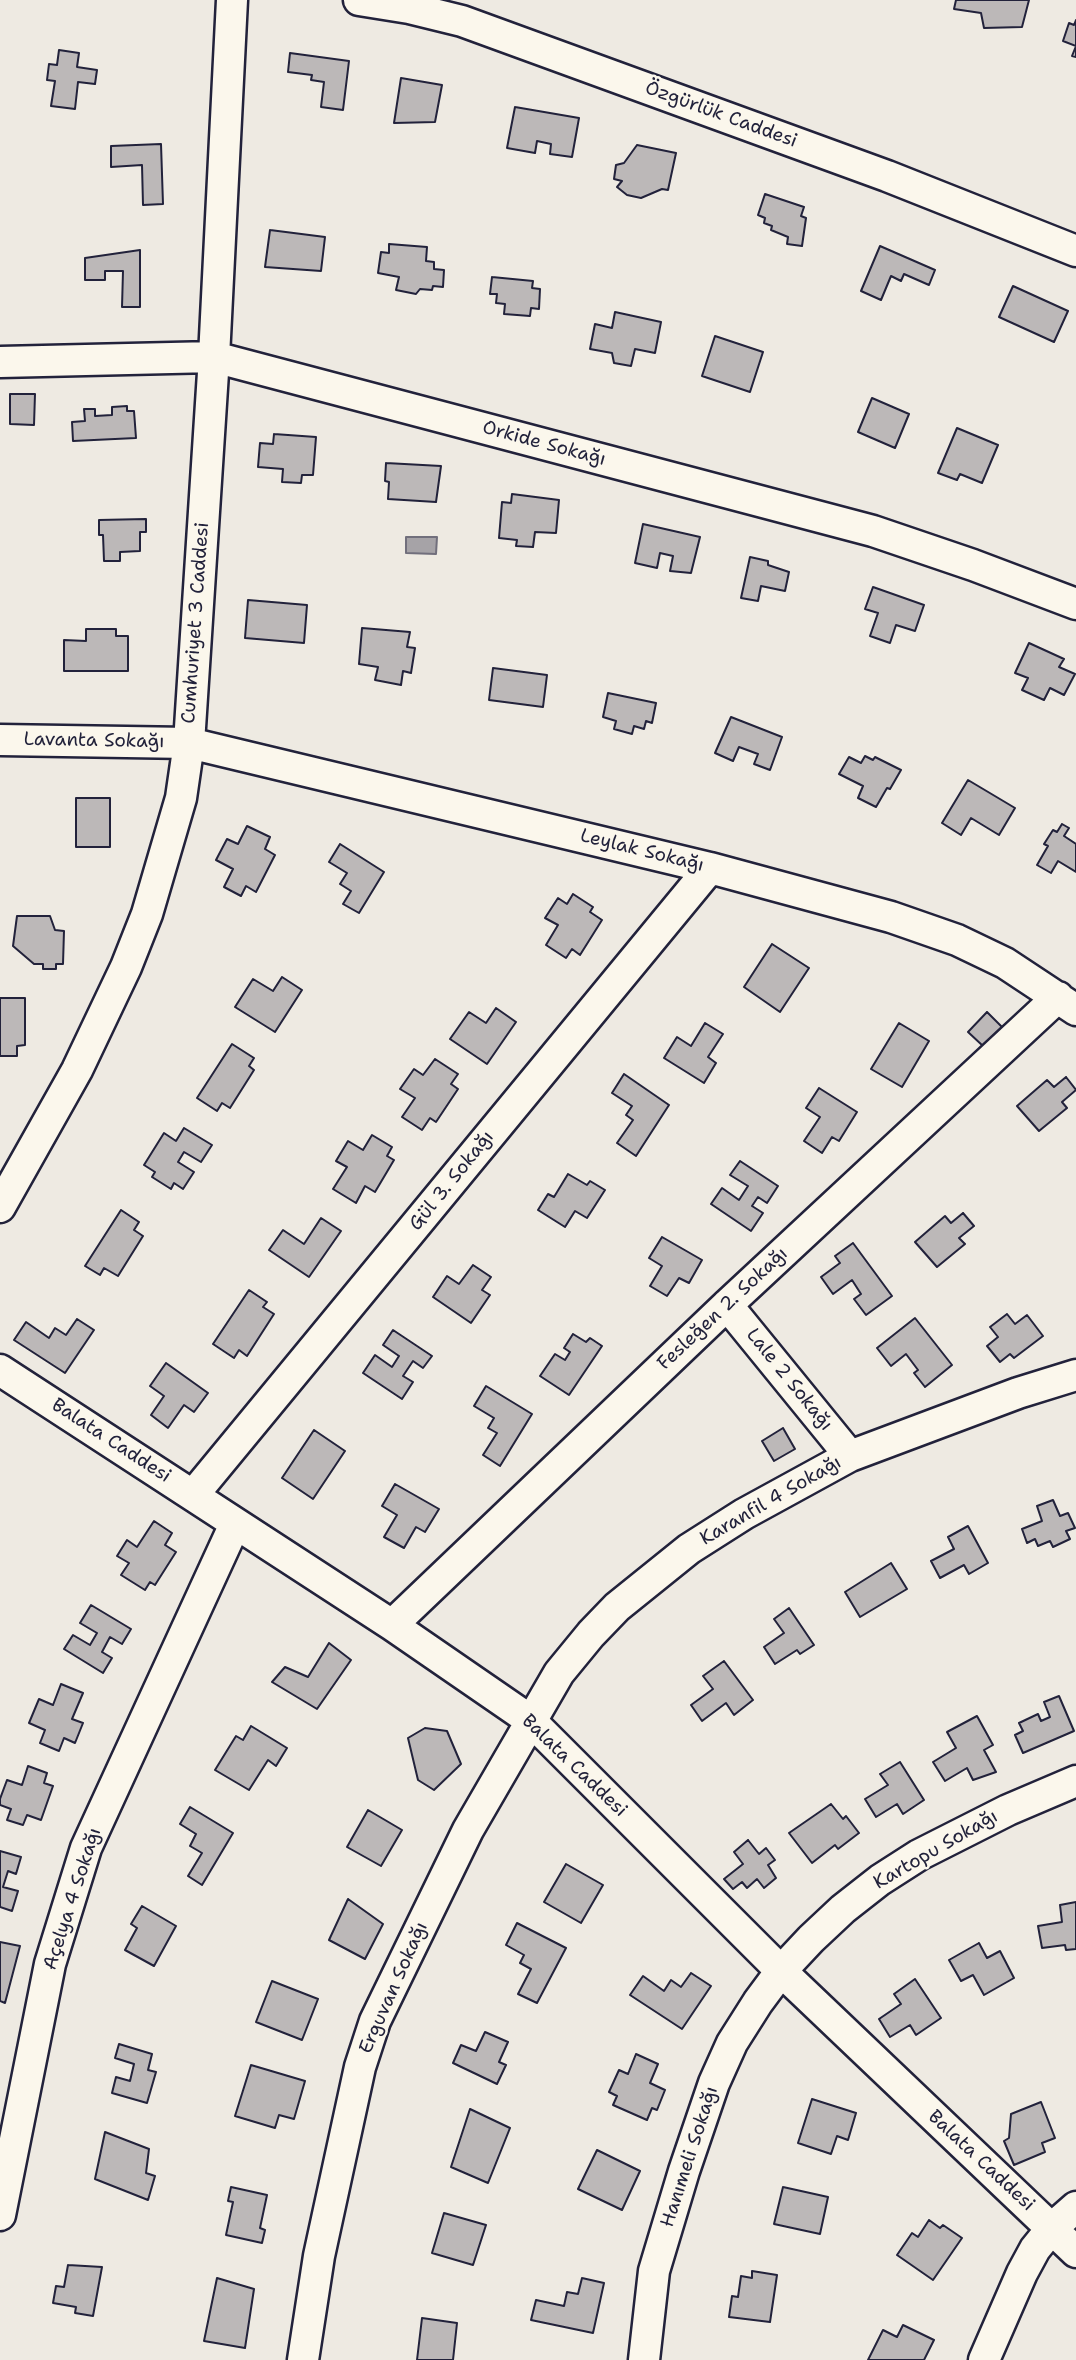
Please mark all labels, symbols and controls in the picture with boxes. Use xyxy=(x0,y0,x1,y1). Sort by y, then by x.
street label: Özgürlük Caddesi xyxy=(642,77,800,153)
street label: Orkide Sokağı xyxy=(480,417,608,471)
street label: Cumhuriyet 3 Caddesi xyxy=(178,521,214,725)
street label: Lavanta Sokağı xyxy=(23,728,165,754)
street label: Leylak Sokağı xyxy=(578,825,706,877)
street label: Gül 3. Sokağı xyxy=(405,1126,499,1236)
street label: Fesleğen 2. Sokağı xyxy=(653,1243,793,1375)
street label: Lale 2 Sokağı xyxy=(741,1324,837,1436)
street label: Balata Caddesi xyxy=(47,1394,175,1488)
street label: Karanfil 4 Sokağı xyxy=(696,1451,846,1551)
street label: Balata Caddesi xyxy=(517,1710,631,1822)
street label: Kartopu Sokağı xyxy=(870,1805,1002,1895)
street label: Açelya 4 Sokağı xyxy=(39,1825,107,1973)
street label: Erguvan Sokağı xyxy=(355,1919,433,2057)
street label: Hanımeli Sokağı xyxy=(656,2084,724,2230)
street label: Balata Caddesi xyxy=(923,2106,1039,2216)

